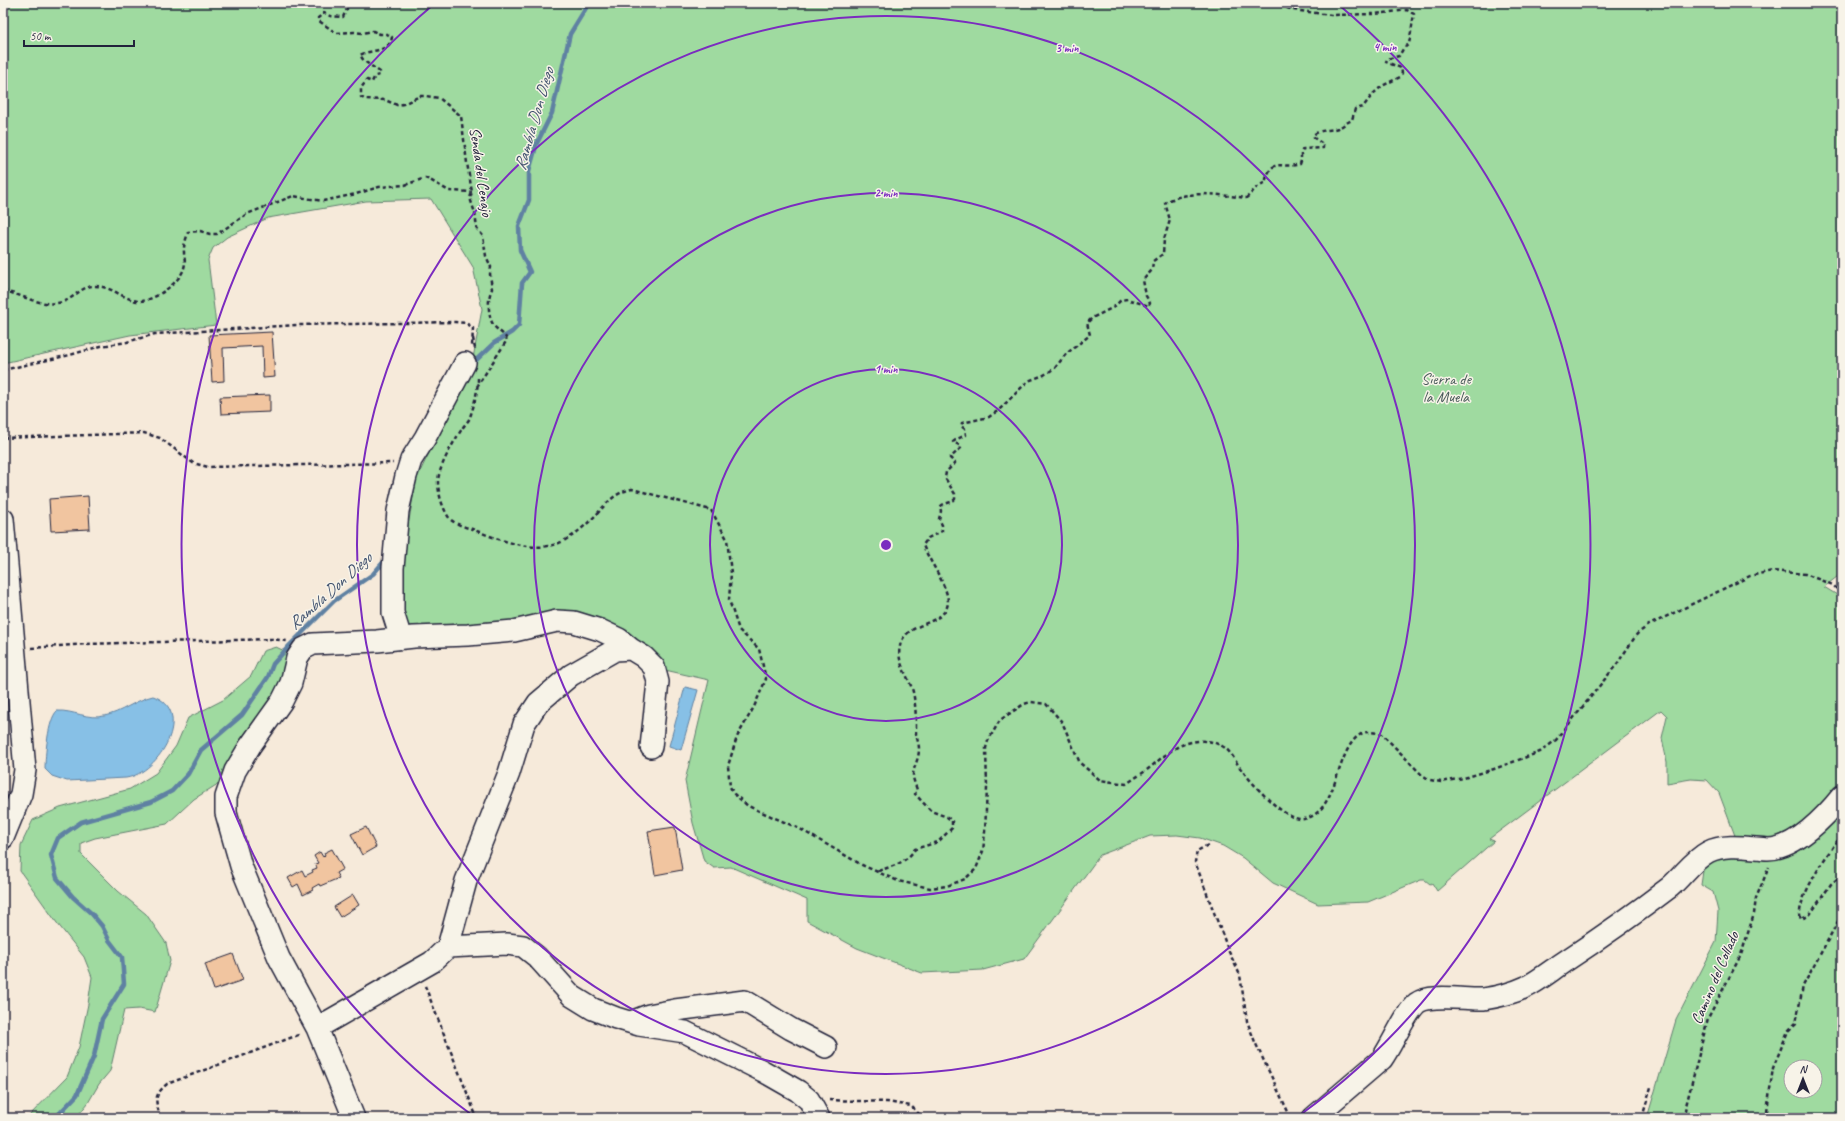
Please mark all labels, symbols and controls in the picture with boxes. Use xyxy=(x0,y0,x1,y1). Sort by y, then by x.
scale bar xyxy=(24,22,134,48)
text: 50 m xyxy=(30,28,52,44)
text: 4 min xyxy=(1374,39,1397,55)
text: 3 min xyxy=(1056,40,1079,56)
water label: Rambla Don Diego xyxy=(509,64,559,172)
street label: Senda del Cenajo xyxy=(465,126,497,219)
text: 2 min xyxy=(875,185,898,201)
text: 1 min xyxy=(875,361,898,377)
park label: Sierra de la Muela xyxy=(1421,369,1473,407)
centre of rings xyxy=(879,538,893,552)
water label: Rambla Don Diego xyxy=(284,547,378,634)
street label: Camino del Collado xyxy=(1687,927,1744,1027)
north arrow xyxy=(1783,1059,1823,1099)
text: N xyxy=(1800,1062,1809,1076)

